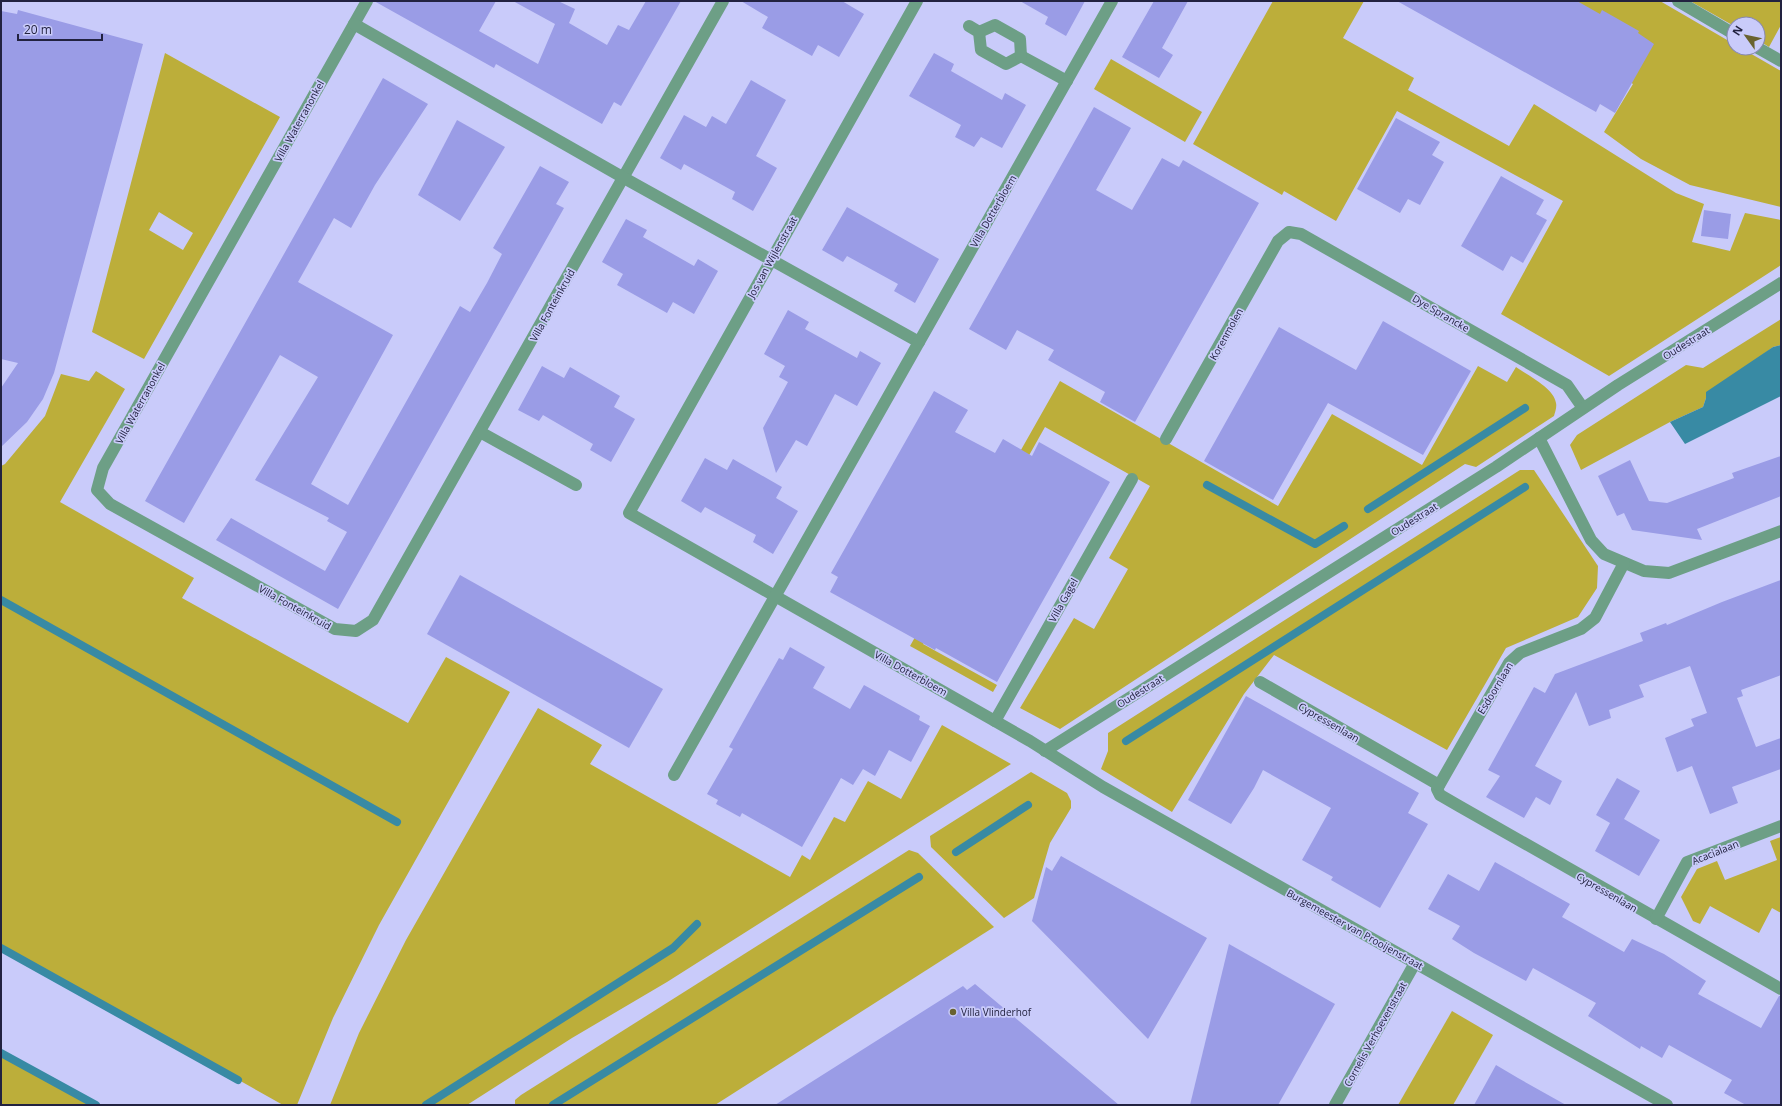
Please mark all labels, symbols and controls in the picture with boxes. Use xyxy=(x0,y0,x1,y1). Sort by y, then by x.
scale bar xyxy=(18,16,102,42)
north arrow xyxy=(1726,16,1766,56)
text: 20 m xyxy=(24,21,52,38)
text: N xyxy=(1728,22,1746,38)
street label: Villa Waterranonkel xyxy=(271,78,327,164)
street label: Villa Dotterbloem xyxy=(967,172,1019,250)
street label: Jos van Wijlenstraat xyxy=(743,213,800,301)
street label: Villa Fonteinkruid xyxy=(526,266,578,344)
street label: Dye Sprancke xyxy=(1410,291,1472,335)
street label: Korenmolen xyxy=(1206,305,1246,363)
street label: Oudestraat xyxy=(1660,323,1712,363)
street label: Villa Waterranonkel xyxy=(112,360,168,446)
street label: Oudestraat xyxy=(1388,499,1440,539)
street label: Villa Gagel xyxy=(1045,576,1081,624)
street label: Villa Fonteinkruid xyxy=(256,581,334,633)
street label: Villa Dotterbloem xyxy=(872,647,950,699)
street label: Esdoornlaan xyxy=(1474,659,1516,717)
street label: Oudestraat xyxy=(1114,671,1166,711)
street label: Cypressenlaan xyxy=(1296,699,1362,745)
street label: Acacialaan xyxy=(1690,836,1740,868)
street label: Cypressenlaan xyxy=(1574,869,1640,915)
street label: Burgemeester van Prooijenstraat xyxy=(1284,886,1426,973)
street label: Cornelis Verhoevenstraat xyxy=(1340,979,1410,1089)
place label: Villa Vlinderhof xyxy=(961,1005,1032,1019)
marker: Villa Vlinderhof xyxy=(948,1007,958,1017)

